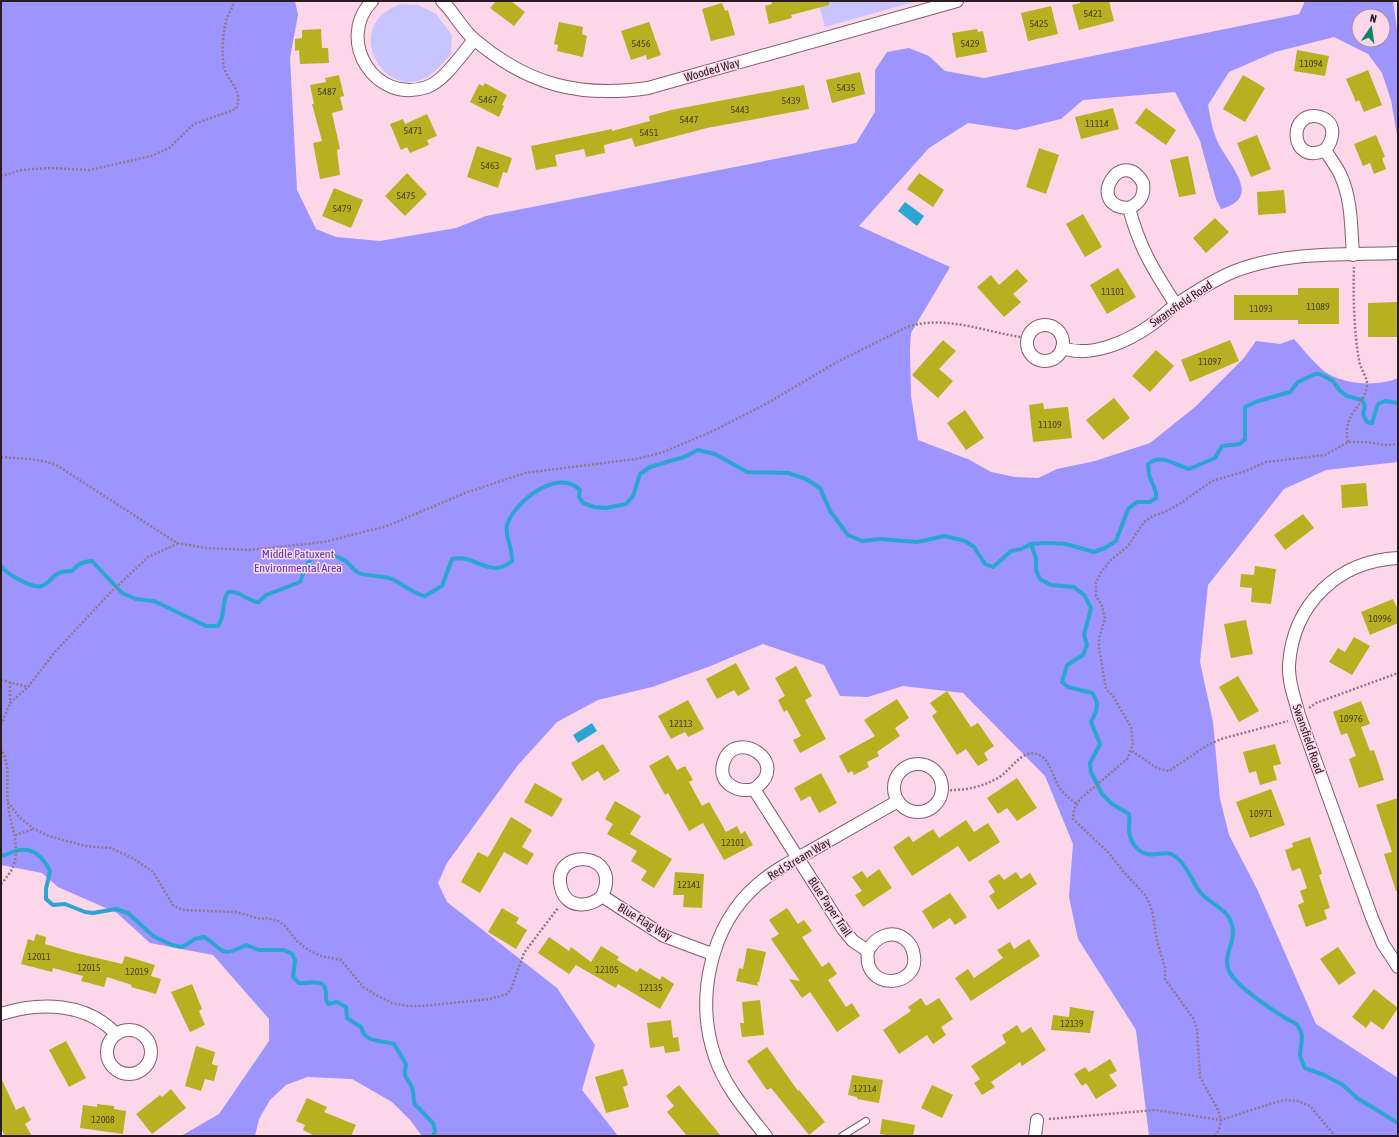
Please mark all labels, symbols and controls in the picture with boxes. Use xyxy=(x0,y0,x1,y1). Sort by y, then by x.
house number: 5421 xyxy=(1084,8,1103,19)
north arrow xyxy=(1351,8,1391,48)
text: N xyxy=(1369,12,1378,25)
house number: 5425 xyxy=(1030,18,1049,29)
house number: 5456 xyxy=(632,38,651,49)
house number: 5429 xyxy=(961,38,980,49)
street label: Wooded Way xyxy=(683,55,741,85)
house number: 11094 xyxy=(1299,58,1323,69)
house number: 5435 xyxy=(837,82,856,93)
house number: 5487 xyxy=(318,86,337,97)
house number: 5467 xyxy=(479,94,498,105)
house number: 5439 xyxy=(782,95,801,106)
house number: 5443 xyxy=(731,104,750,115)
house number: 5447 xyxy=(680,114,699,125)
house number: 11114 xyxy=(1085,118,1109,129)
house number: 5471 xyxy=(404,125,423,136)
house number: 5451 xyxy=(640,127,659,138)
house number: 5463 xyxy=(481,160,500,171)
house number: 5475 xyxy=(397,190,416,201)
house number: 5479 xyxy=(333,203,352,214)
street label: Swansfield Road xyxy=(1147,278,1215,330)
house number: 11101 xyxy=(1101,286,1125,297)
house number: 11089 xyxy=(1306,301,1330,312)
house number: 11093 xyxy=(1249,303,1273,314)
house number: 11097 xyxy=(1198,356,1222,367)
house number: 11109 xyxy=(1038,419,1062,430)
park label: Middle Patuxent Environmental Area xyxy=(254,547,342,575)
house number: 10996 xyxy=(1368,613,1392,624)
street label: Swansfield Road xyxy=(1290,702,1326,776)
house number: 10976 xyxy=(1339,713,1363,724)
house number: 12113 xyxy=(669,718,693,729)
house number: 10971 xyxy=(1249,808,1273,819)
street label: Red Stream Way xyxy=(765,835,833,883)
house number: 12101 xyxy=(721,837,745,848)
street label: Blue Paper Trail xyxy=(805,875,855,940)
house number: 12141 xyxy=(677,879,701,890)
street label: Blue Flag Way xyxy=(615,900,675,944)
house number: 12011 xyxy=(27,951,51,962)
house number: 12015 xyxy=(77,962,101,973)
house number: 12105 xyxy=(595,964,619,975)
house number: 12019 xyxy=(125,966,149,977)
house number: 12135 xyxy=(639,982,663,993)
house number: 12139 xyxy=(1060,1018,1084,1029)
house number: 12114 xyxy=(853,1083,877,1094)
house number: 12008 xyxy=(91,1114,115,1125)

